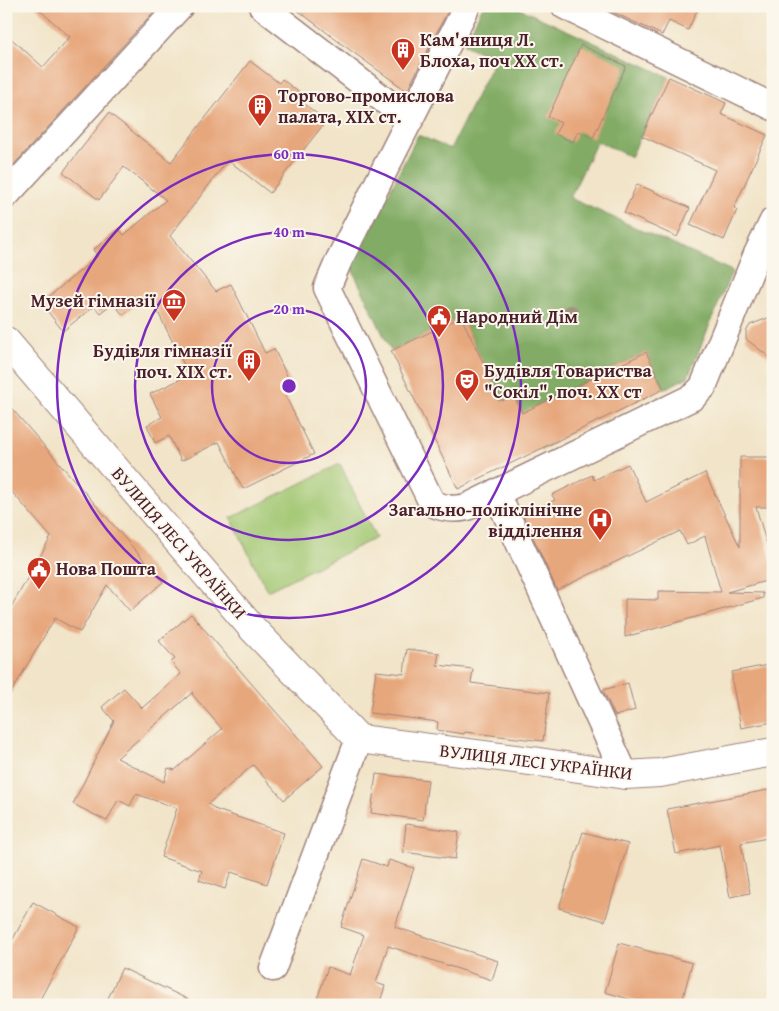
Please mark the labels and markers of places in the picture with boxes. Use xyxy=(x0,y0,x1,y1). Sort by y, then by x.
place label: Кам'яниця Л. Блоха, поч XX ст. xyxy=(420,26,564,74)
building icon: Кам'яниця Л. Блоха, поч XX ст. xyxy=(390,37,416,71)
place label: Торгово-промислова палата, XIX ст. xyxy=(278,82,455,130)
building icon: Торгово-промислова палата, XIX ст. xyxy=(247,93,273,127)
place label: Музей гімназії xyxy=(31,287,157,314)
museum icon: Музей гімназії xyxy=(161,288,187,322)
place label: Народний Дім xyxy=(456,303,578,330)
public building icon: Народний Дім xyxy=(426,304,452,338)
place label: Будівля гімназії поч. XIX ст. xyxy=(93,337,233,385)
building icon: Будівля гімназії поч. XIX ст. xyxy=(236,348,262,382)
place label: Будівля Товариства "Сокіл", поч. ХХ ст xyxy=(484,357,653,405)
theatre icon: Будівля Товариства "Сокіл", поч. ХХ ст xyxy=(454,368,480,402)
centre of rings xyxy=(280,377,298,395)
place label: Загально-поліклінічне відділення xyxy=(389,496,582,544)
hospital icon: Загально-поліклінічне відділення xyxy=(587,507,613,541)
place label: Нова Пошта xyxy=(56,555,157,582)
public building icon: Нова Пошта xyxy=(26,556,52,590)

